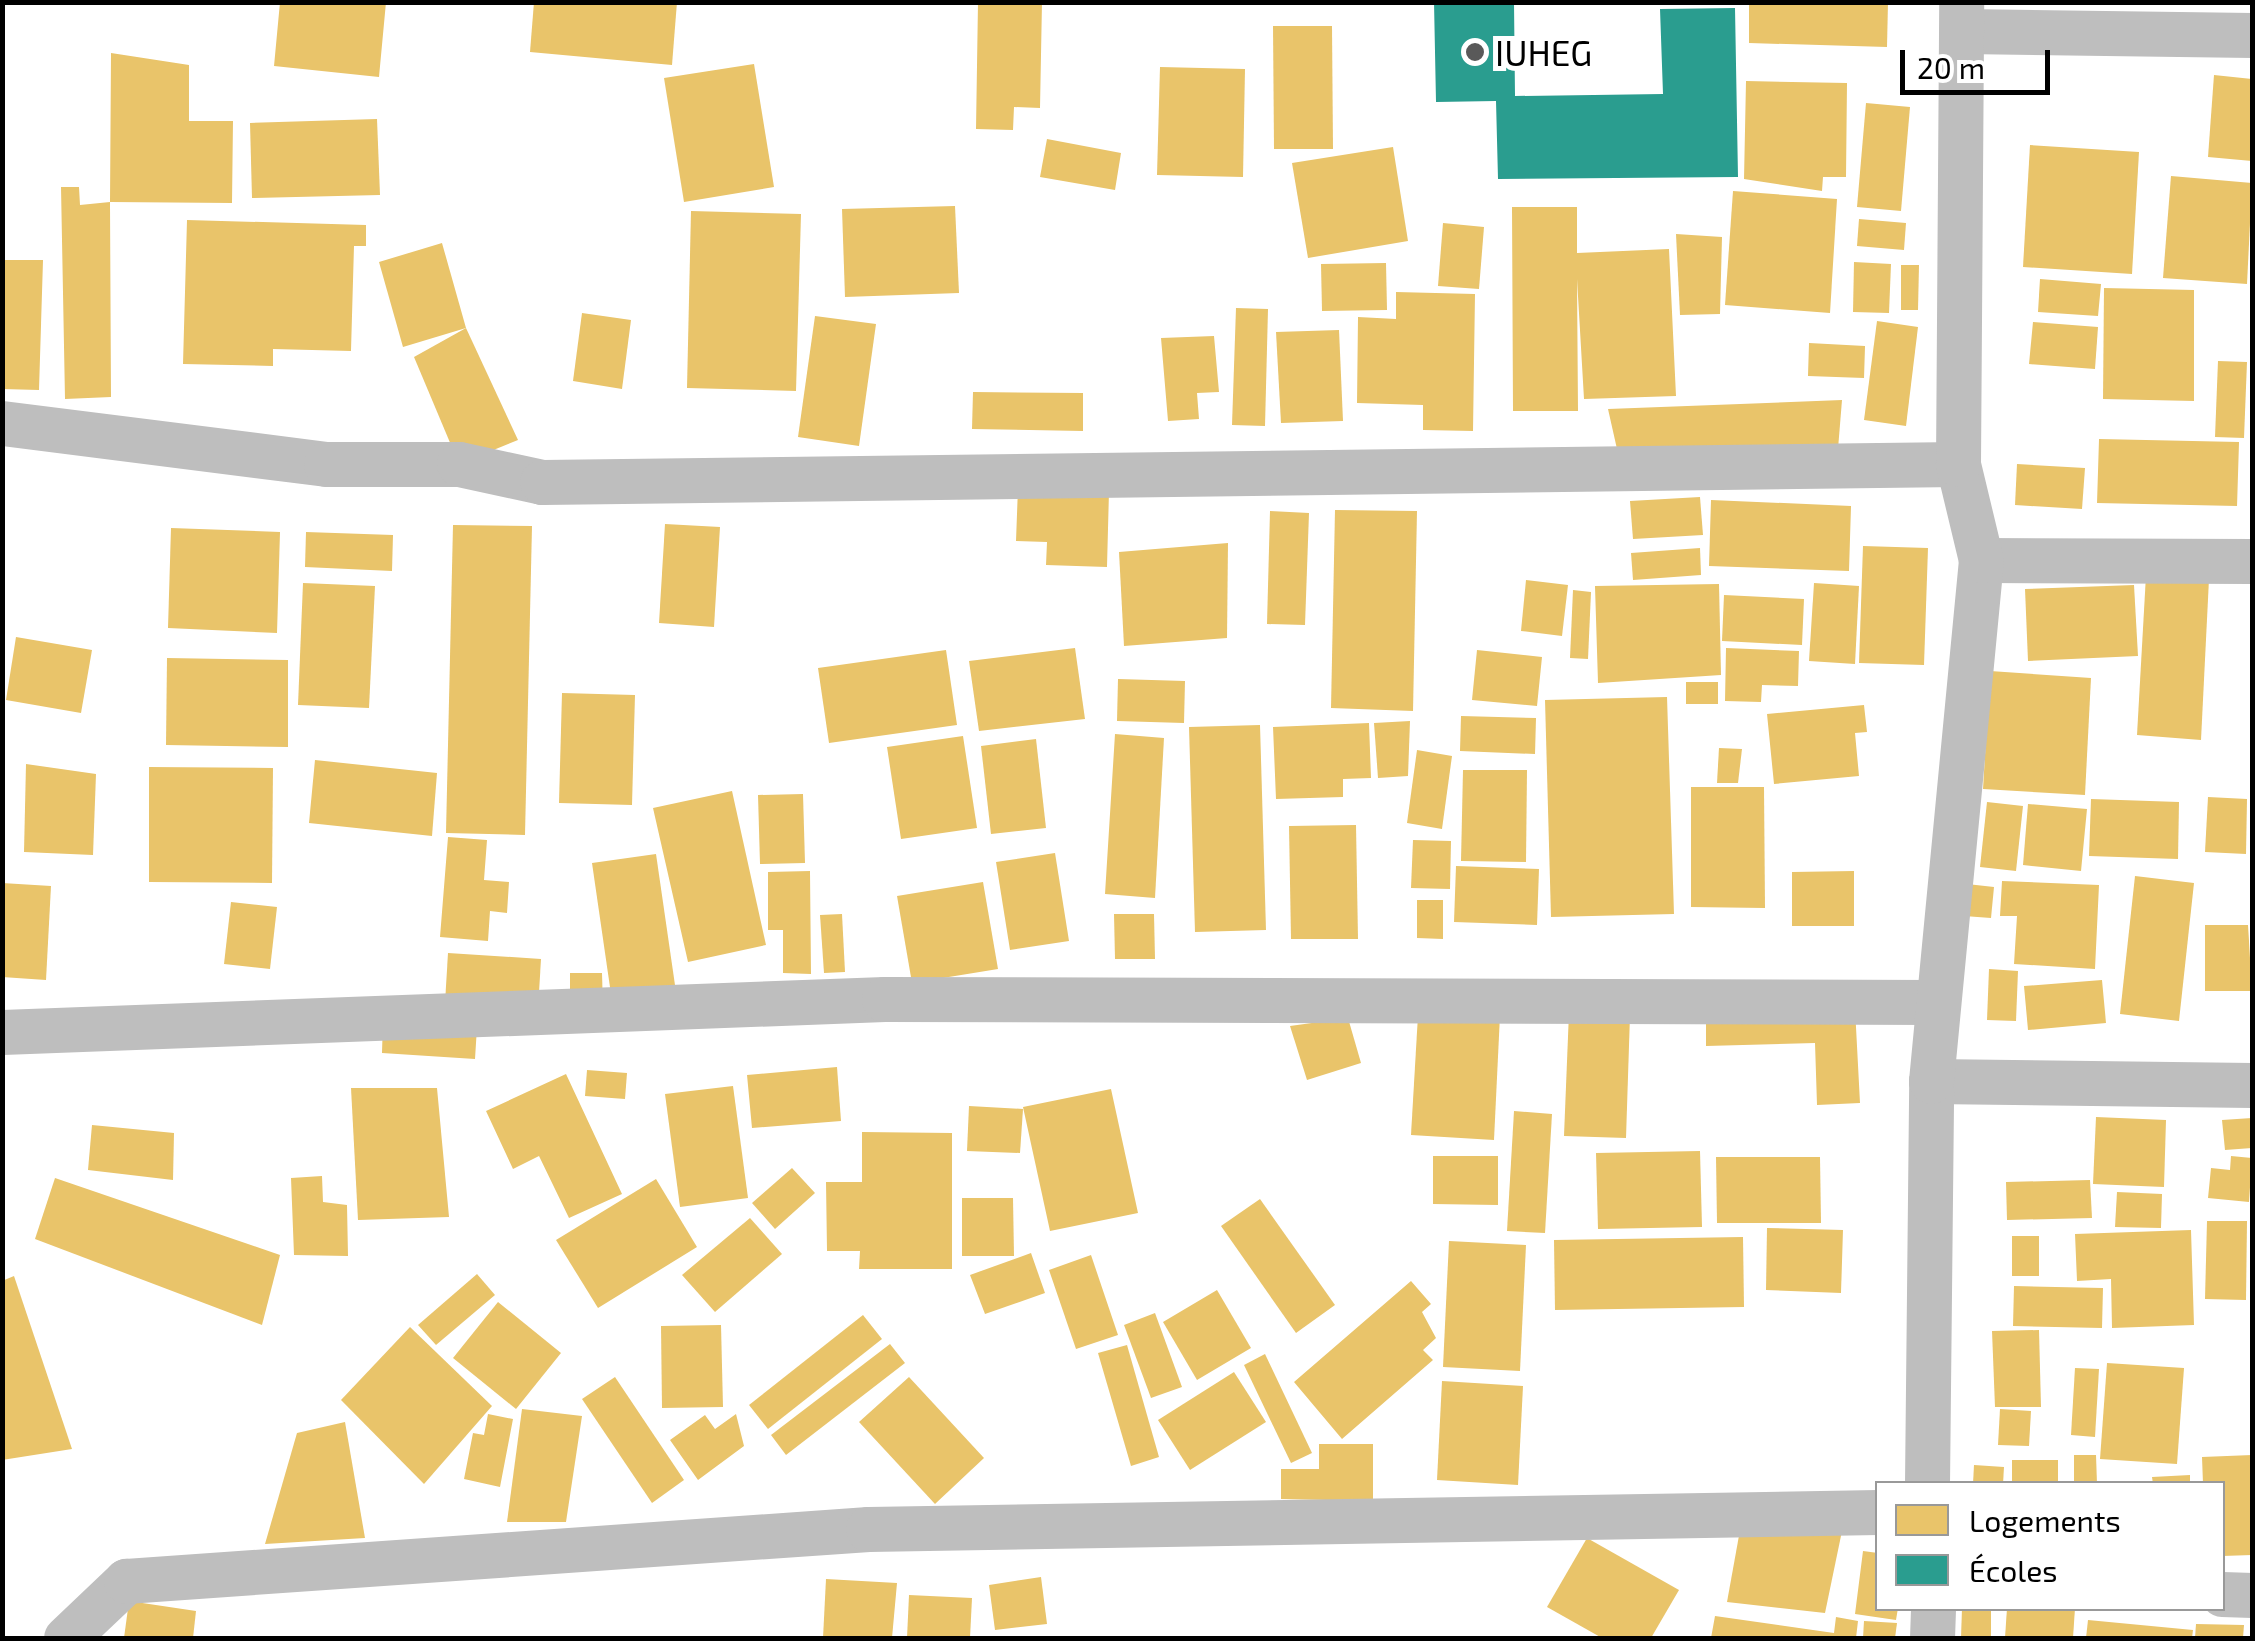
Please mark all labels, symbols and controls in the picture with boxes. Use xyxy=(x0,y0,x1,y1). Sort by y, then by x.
scale bar xyxy=(1905,30,2055,92)
place label: IUHEG xyxy=(1495,31,1592,73)
marker: IUHEG xyxy=(1464,41,1486,63)
text: 20 m xyxy=(1917,49,1985,85)
legend xyxy=(1875,1481,2225,1611)
text: Logements xyxy=(1969,1502,2121,1538)
text: Écoles xyxy=(1969,1552,2058,1588)

